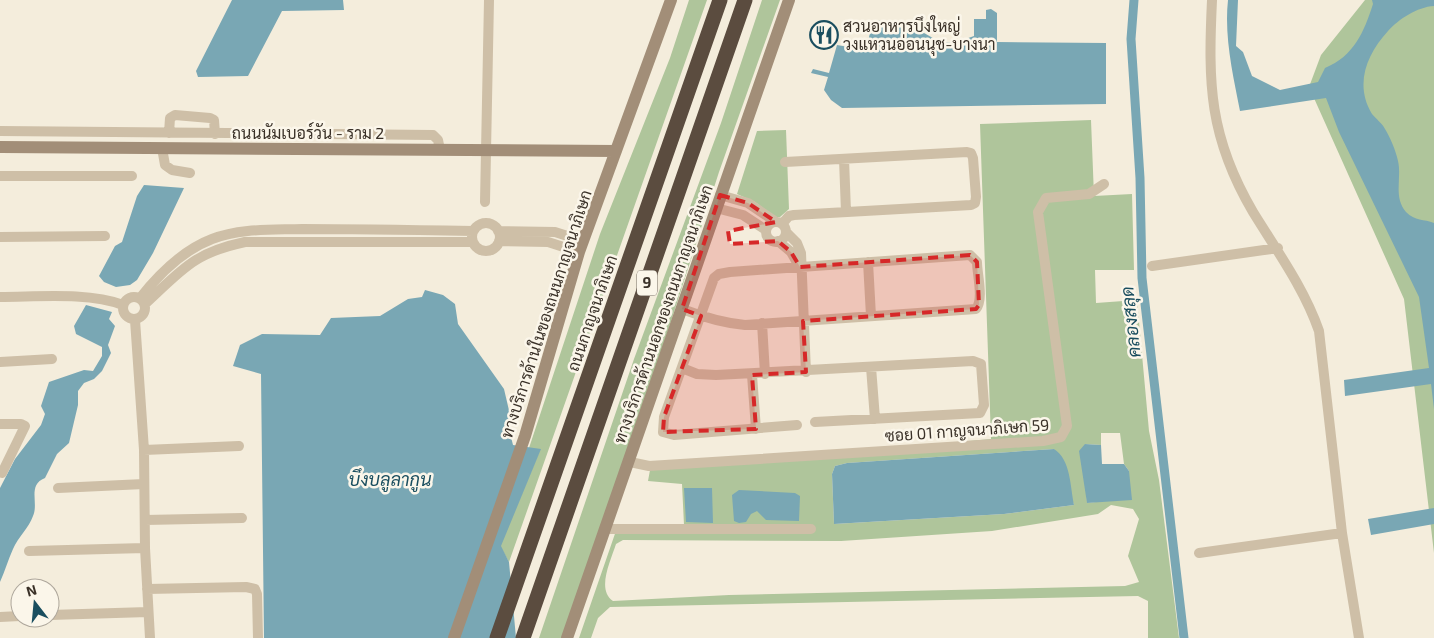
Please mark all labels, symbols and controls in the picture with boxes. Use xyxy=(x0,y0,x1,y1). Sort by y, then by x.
place label: สวนอาหารบึงใหญ่ วงแหวนอ่อนนุช-บางนา xyxy=(843,15,996,56)
restaurant icon: สวนอาหารบึงใหญ่ วงแหวนอ่อนนุช-บางนา xyxy=(809,20,839,50)
street label: ถนนนัมเบอร์วัน - ราม 2 xyxy=(232,121,384,142)
street label: ทางบริการด้านนอกของถนนกาญจนาภิเษก xyxy=(609,182,717,446)
street label: ทางบริการด้านในของถนนกาญจนาภิเษก xyxy=(495,187,596,441)
street label: ถนนกาญจนาภิเษก xyxy=(563,252,621,374)
road number: 9 xyxy=(637,270,657,296)
water label: คลองสลุด xyxy=(1115,285,1147,359)
street label: ซอย 01 กาญจนาภิเษก 59 xyxy=(884,414,1050,446)
water label: บึงบลูลากูน xyxy=(349,468,432,493)
north arrow xyxy=(10,578,60,628)
text: N xyxy=(24,580,38,600)

